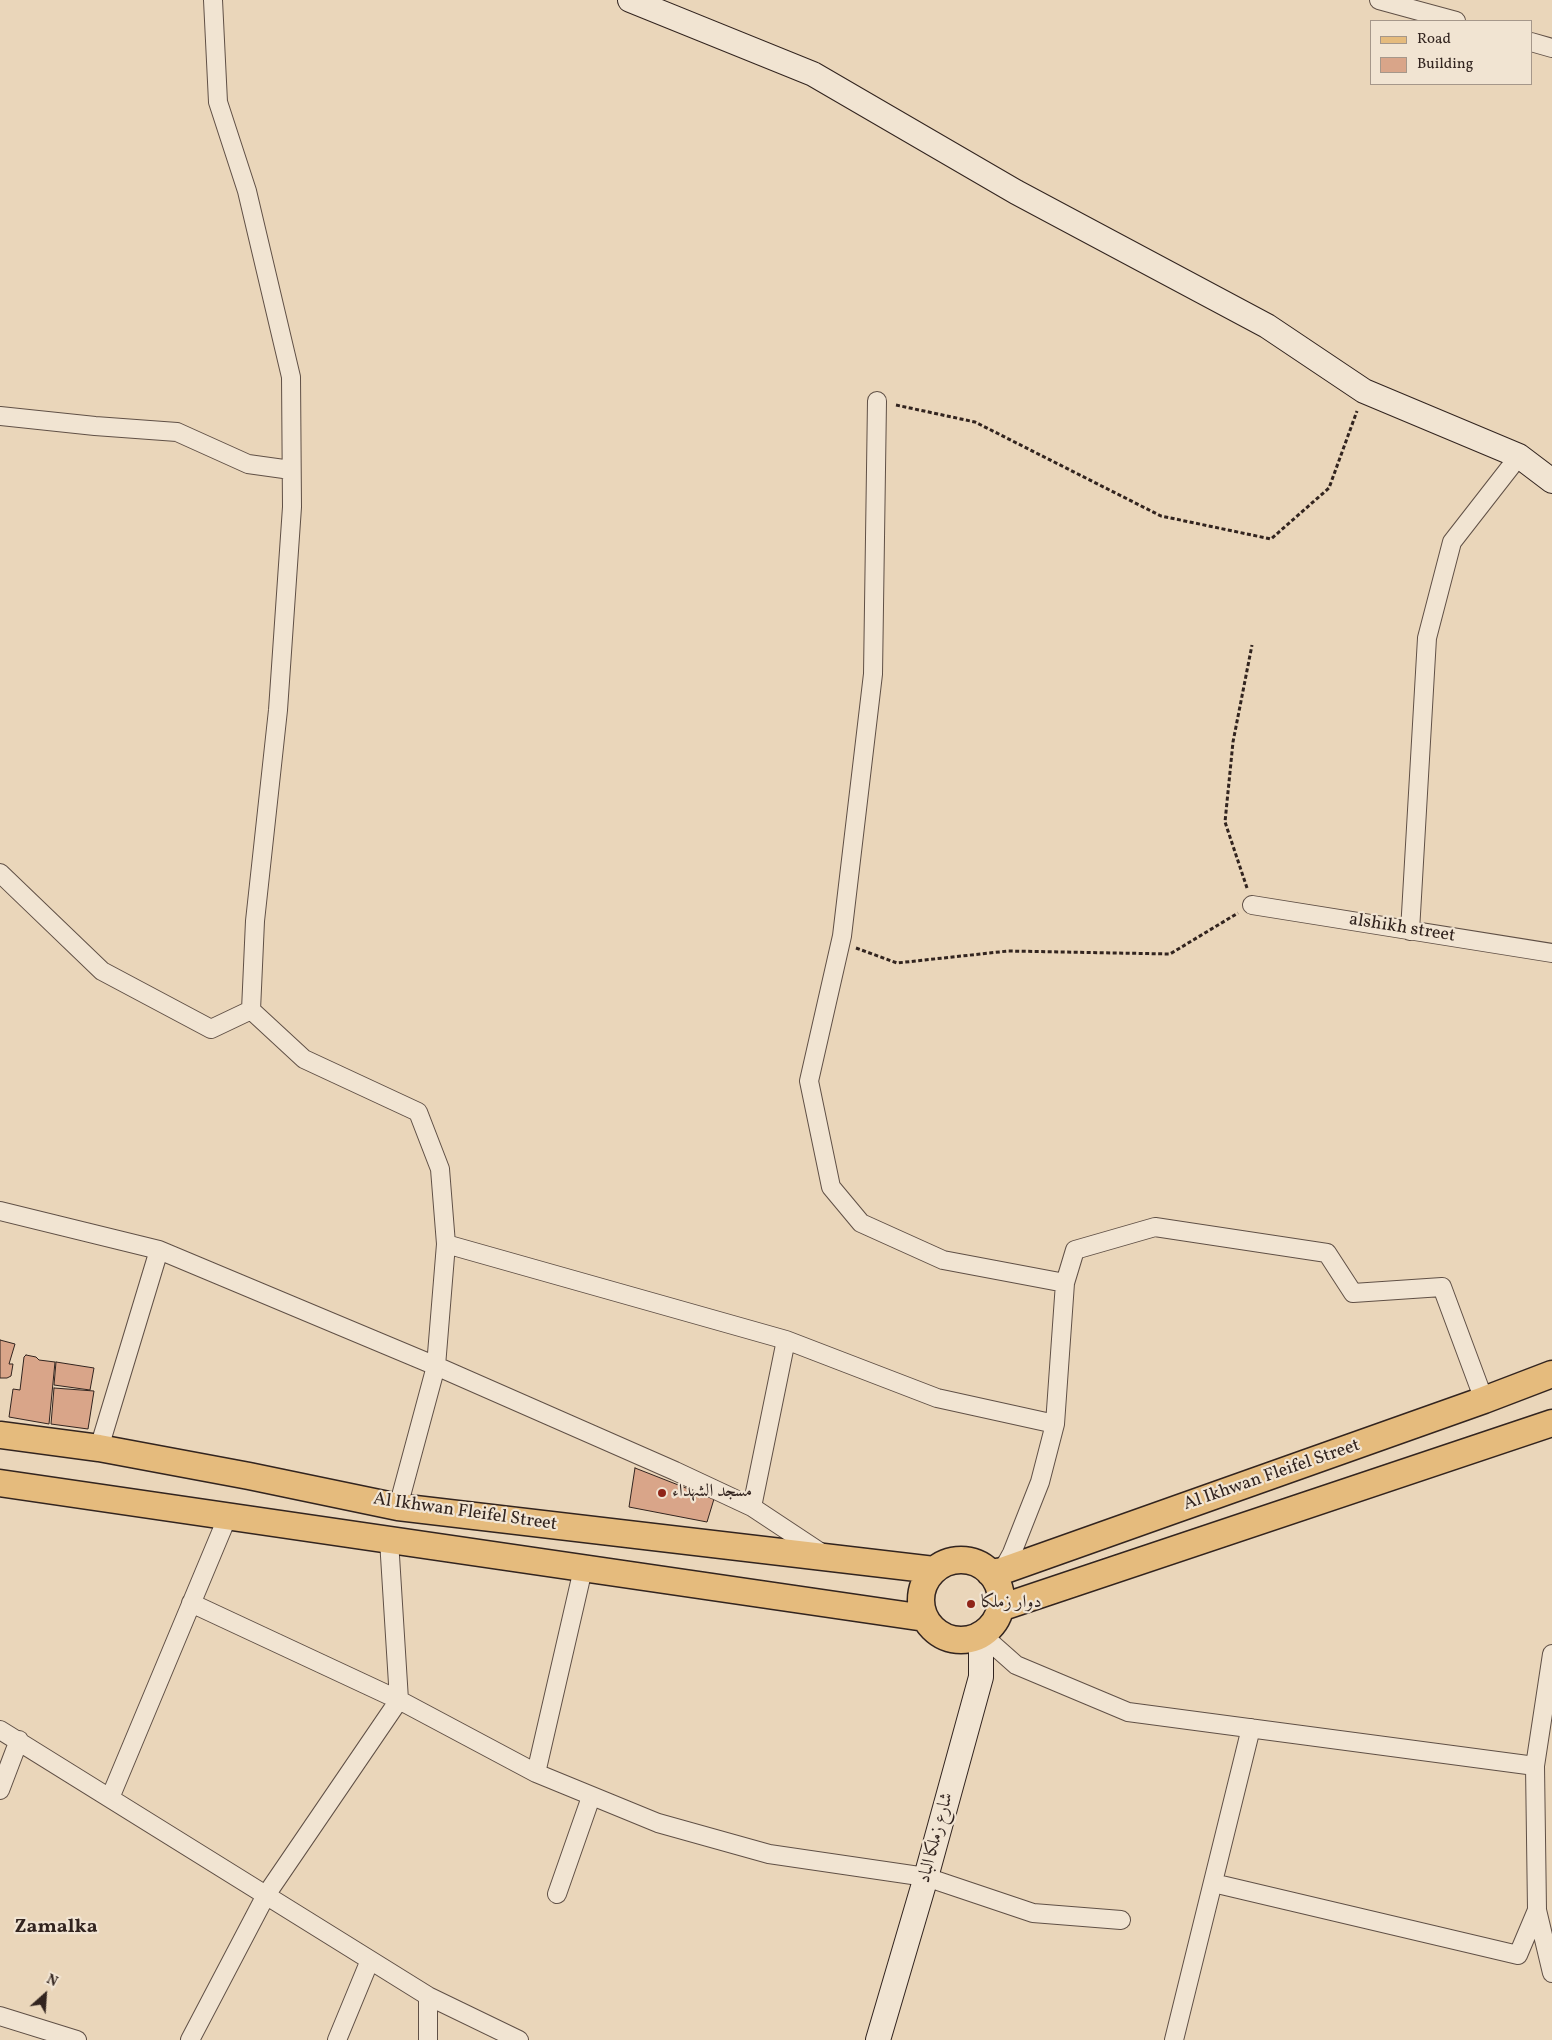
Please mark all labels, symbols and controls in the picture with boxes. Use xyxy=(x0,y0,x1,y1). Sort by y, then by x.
legend xyxy=(1370,20,1532,85)
text: Road xyxy=(1417,29,1451,50)
text: Building xyxy=(1417,54,1473,75)
street label: alshikh street xyxy=(1347,910,1457,948)
street label: Al Ikhwan Fleifel Street xyxy=(1181,1436,1363,1516)
place label: مسجد الشهداء xyxy=(672,1482,752,1504)
marker: مسجد الشهداء xyxy=(656,1487,668,1499)
street label: Al Ikhwan Fleifel Street xyxy=(372,1489,558,1537)
place label: دوار زملكا xyxy=(981,1593,1042,1615)
marker: دوار زملكا xyxy=(965,1598,977,1610)
street label: شارع زملكا الباد xyxy=(915,1790,959,1886)
district label: Zamalka xyxy=(14,1916,98,1940)
north arrow xyxy=(20,1970,70,2020)
text: N xyxy=(43,1970,61,1992)

